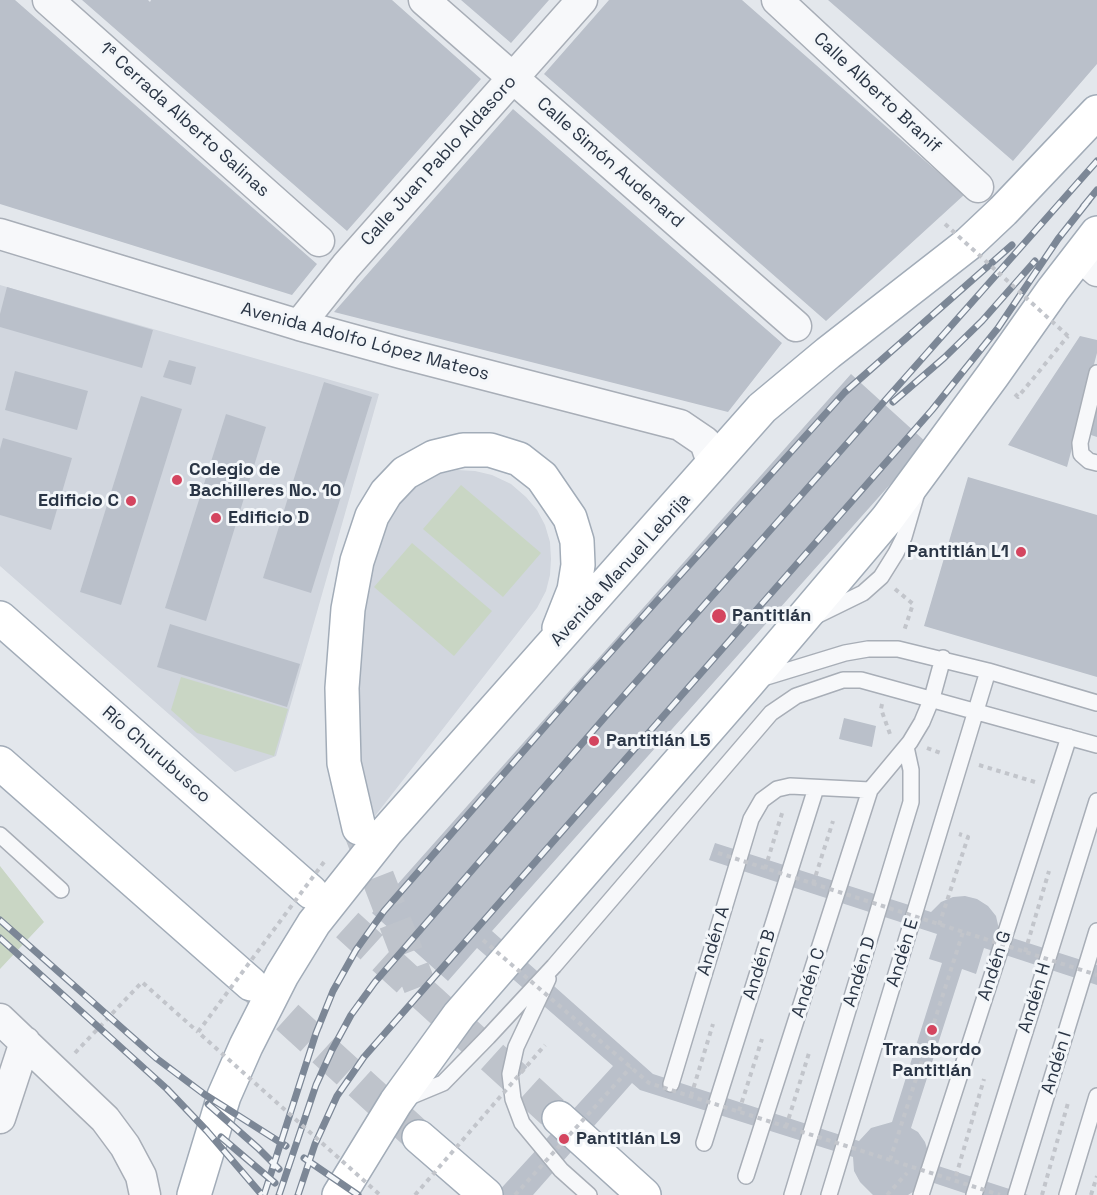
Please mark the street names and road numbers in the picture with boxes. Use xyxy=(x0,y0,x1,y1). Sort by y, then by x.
street label: Calle Alberto Branif xyxy=(809,28,945,158)
street label: 1ª Cerrada Alberto Salinas xyxy=(95,38,273,202)
street label: Calle Juan Pablo Aldasoro xyxy=(357,71,521,251)
street label: Calle Simón Audenard xyxy=(532,93,688,233)
street label: Avenida Adolfo López Mateos xyxy=(238,298,492,386)
street label: Avenida Manuel Lebrija xyxy=(547,489,695,651)
street label: Río Churubusco xyxy=(97,702,215,808)
street label: Andén A xyxy=(693,904,735,978)
street label: Andén E xyxy=(882,916,924,990)
street label: Andén B xyxy=(739,927,781,1003)
street label: Andén G xyxy=(974,928,1016,1004)
street label: Andén D xyxy=(839,934,881,1010)
street label: Andén C xyxy=(788,946,830,1020)
street label: Andén H xyxy=(1014,960,1056,1036)
street label: Andén I xyxy=(1037,1029,1077,1097)

